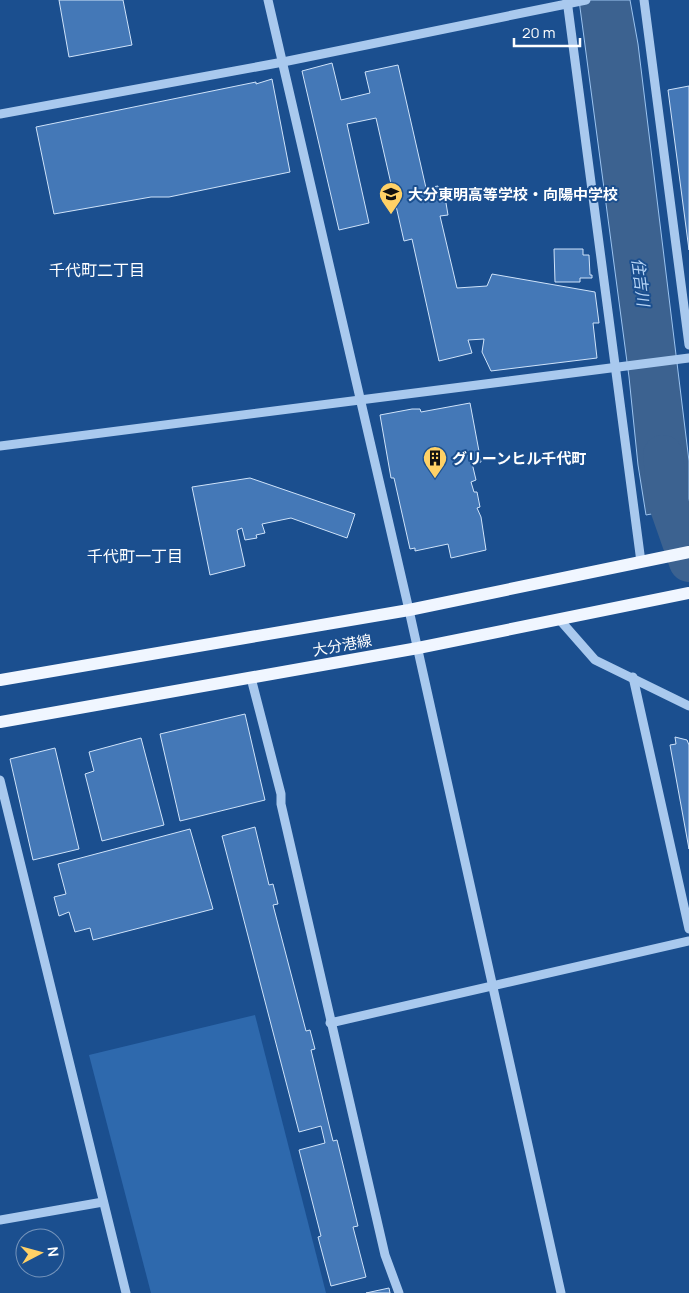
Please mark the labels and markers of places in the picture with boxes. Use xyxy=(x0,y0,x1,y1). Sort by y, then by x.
school or university icon: 大分東明高等学校・向陽中学校 xyxy=(378,181,404,215)
place label: 大分東明高等学校・向陽中学校 xyxy=(408,184,618,205)
building icon: グリーンヒル千代町 xyxy=(422,445,448,479)
place label: グリーンヒル千代町 xyxy=(452,448,586,469)

